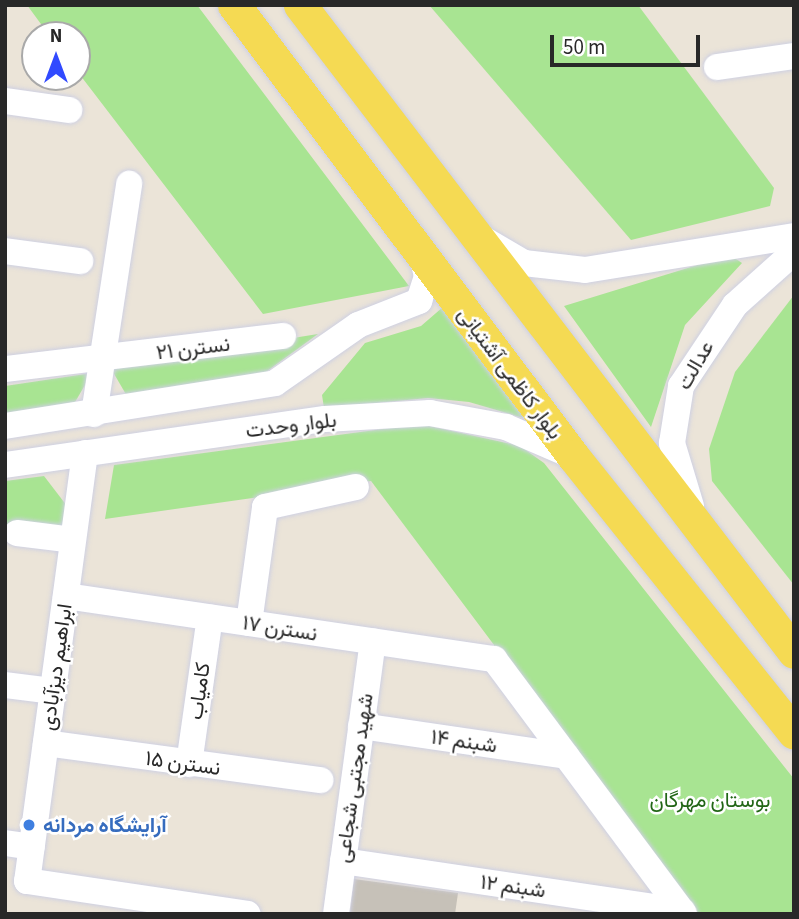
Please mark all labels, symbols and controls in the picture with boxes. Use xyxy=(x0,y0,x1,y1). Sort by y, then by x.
north arrow xyxy=(21,21,91,91)
scale bar xyxy=(554,21,704,65)
text: N xyxy=(50,23,62,50)
text: 50 m xyxy=(563,32,605,62)
street label: بلوار کاظمی آشتیانی xyxy=(452,302,568,444)
street label: نسترن ۲۱ xyxy=(155,331,231,365)
street label: عدالت xyxy=(671,336,719,394)
street label: بلوار وحدت xyxy=(244,407,338,443)
street label: ابراهیم دیزآبادی xyxy=(35,602,77,732)
street label: نسترن ۱۷ xyxy=(241,610,319,646)
street label: کامیاب xyxy=(183,661,215,721)
street label: شهید مجتبی شجاعی xyxy=(330,692,378,864)
street label: شبنم ۱۴ xyxy=(429,724,499,758)
street label: نسترن ۱۵ xyxy=(144,745,222,781)
park label: بوستان مهرگان xyxy=(650,787,770,813)
place label: آرایشگاه مردانه xyxy=(43,812,167,838)
marker: آرایشگاه مردانه xyxy=(21,817,37,833)
street label: شبنم ۱۲ xyxy=(479,869,547,903)

